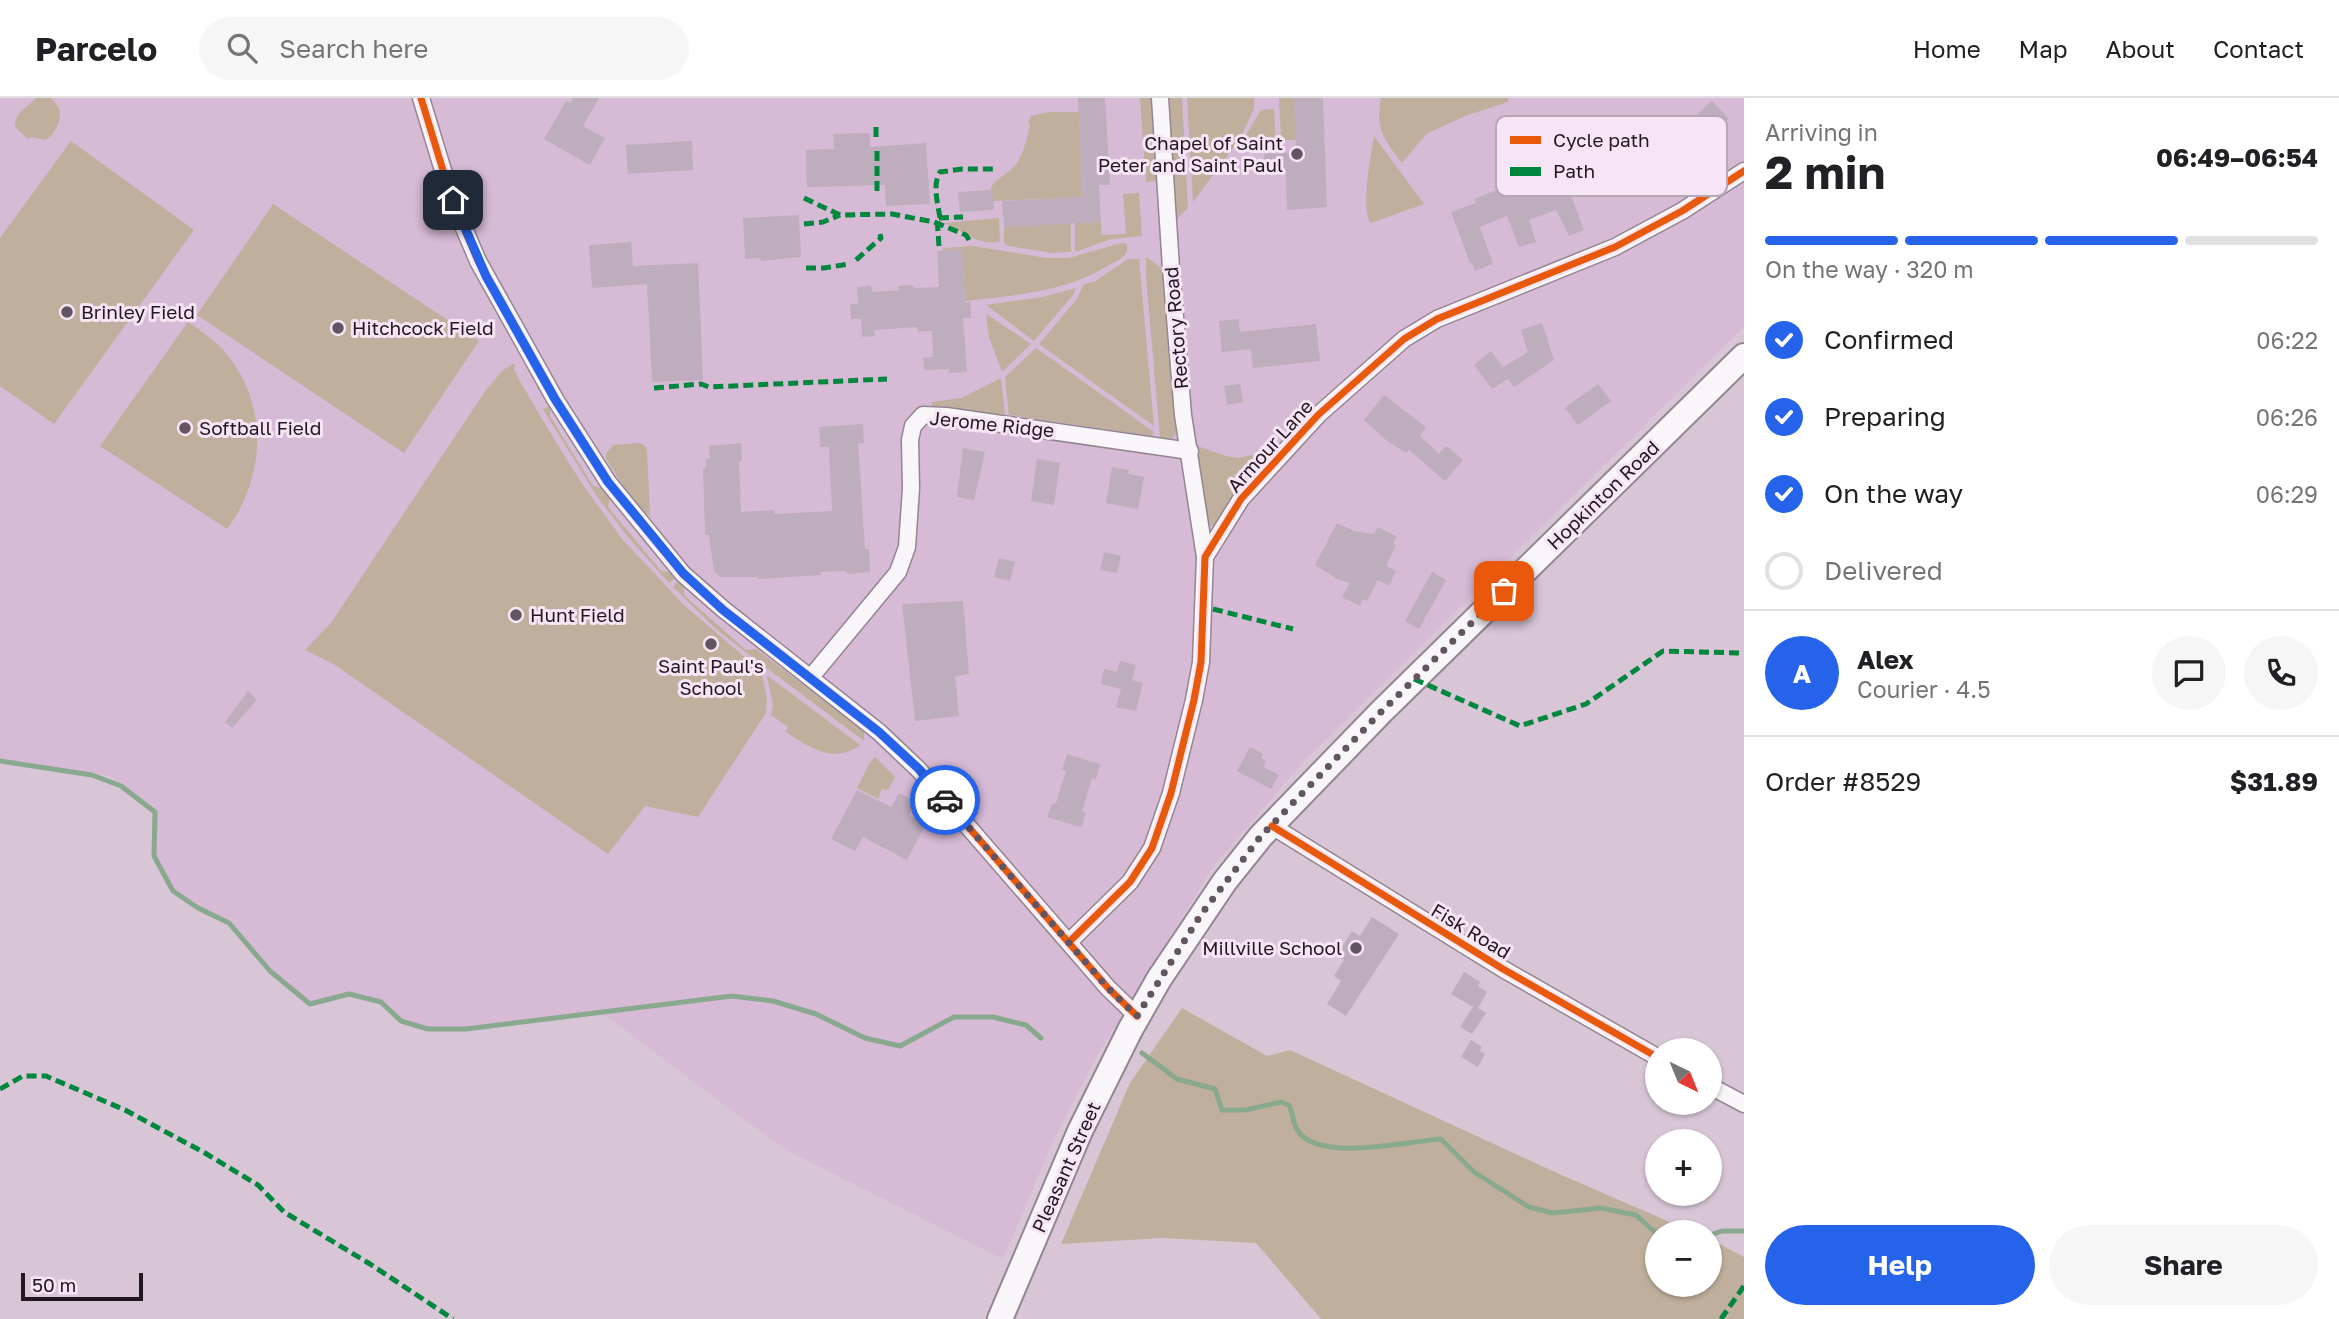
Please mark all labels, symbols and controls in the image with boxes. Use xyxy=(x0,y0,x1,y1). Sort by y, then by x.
search box xyxy=(199,17,689,80)
text: Parcelo xyxy=(35,29,157,68)
icon: search xyxy=(223,29,261,67)
text: Search here xyxy=(279,33,428,64)
text: Home xyxy=(1913,34,1981,63)
text: Map xyxy=(2019,34,2068,63)
text: About xyxy=(2106,34,2175,63)
text: Contact xyxy=(2213,34,2304,63)
legend xyxy=(1496,116,1727,196)
text: Arriving in xyxy=(1765,118,1878,146)
text: Cycle path xyxy=(1553,128,1650,151)
place label: Chapel of Saint Peter and Saint Paul xyxy=(1098,131,1283,176)
text: 06:49–06:54 xyxy=(2156,142,2318,173)
text: 2 min xyxy=(1765,144,1885,199)
marker: Chapel of Saint Peter and Saint Paul xyxy=(1289,146,1305,162)
text: Path xyxy=(1553,159,1595,182)
pin xyxy=(423,170,483,230)
icon: home xyxy=(434,181,472,219)
text: On the way · 320 m xyxy=(1765,255,1974,283)
street label: Rectory Road xyxy=(1159,266,1192,390)
place label: Brinley Field xyxy=(81,300,195,323)
marker: Brinley Field xyxy=(59,304,75,320)
place label: Hitchcock Field xyxy=(352,316,494,339)
marker: Hitchcock Field xyxy=(330,320,346,336)
icon: check xyxy=(1765,321,1803,359)
text: Confirmed xyxy=(1824,324,1954,355)
text: 06:22 xyxy=(2256,326,2318,354)
street label: Armour Lane xyxy=(1222,395,1317,497)
icon: check xyxy=(1765,398,1803,436)
text: Preparing xyxy=(1824,401,1946,432)
text: 06:26 xyxy=(2256,403,2318,431)
street label: Jerome Ridge xyxy=(929,406,1056,441)
place label: Softball Field xyxy=(199,416,321,439)
marker: Softball Field xyxy=(177,420,193,436)
street label: Hopkinton Road xyxy=(1542,435,1663,554)
icon: check xyxy=(1765,475,1803,513)
text: On the way xyxy=(1824,478,1963,509)
text: 06:29 xyxy=(2256,480,2318,508)
text: Delivered xyxy=(1824,555,1943,586)
pin xyxy=(1474,561,1534,621)
icon: bag xyxy=(1485,572,1523,610)
place label: Hunt Field xyxy=(530,603,625,626)
marker: Hunt Field xyxy=(508,607,524,623)
marker: Saint Paul's School xyxy=(703,636,719,652)
button: chat xyxy=(2152,636,2226,710)
button: phone xyxy=(2244,636,2318,710)
text: Alex xyxy=(1857,644,1914,675)
place label: Saint Paul's School xyxy=(658,654,764,699)
text: A xyxy=(1793,658,1811,689)
text: Courier · 4.5 xyxy=(1857,675,1990,703)
courier xyxy=(910,765,980,835)
text: Order #8529 xyxy=(1765,766,1921,797)
text: $31.89 xyxy=(2230,766,2318,797)
icon: car xyxy=(926,781,964,819)
street label: Fisk Road xyxy=(1427,898,1515,963)
place label: Millville School xyxy=(1202,936,1342,959)
marker: Millville School xyxy=(1348,940,1364,956)
north arrow xyxy=(1645,1038,1722,1115)
map controls xyxy=(1645,1038,1722,1297)
street label: Pleasant Street xyxy=(1026,1098,1105,1236)
button: + xyxy=(1645,1129,1722,1206)
button: − xyxy=(1645,1220,1722,1297)
button: Help xyxy=(1765,1225,2035,1305)
button: Share xyxy=(2049,1225,2318,1305)
scale bar xyxy=(21,1270,144,1302)
text: 50 m xyxy=(32,1273,76,1296)

